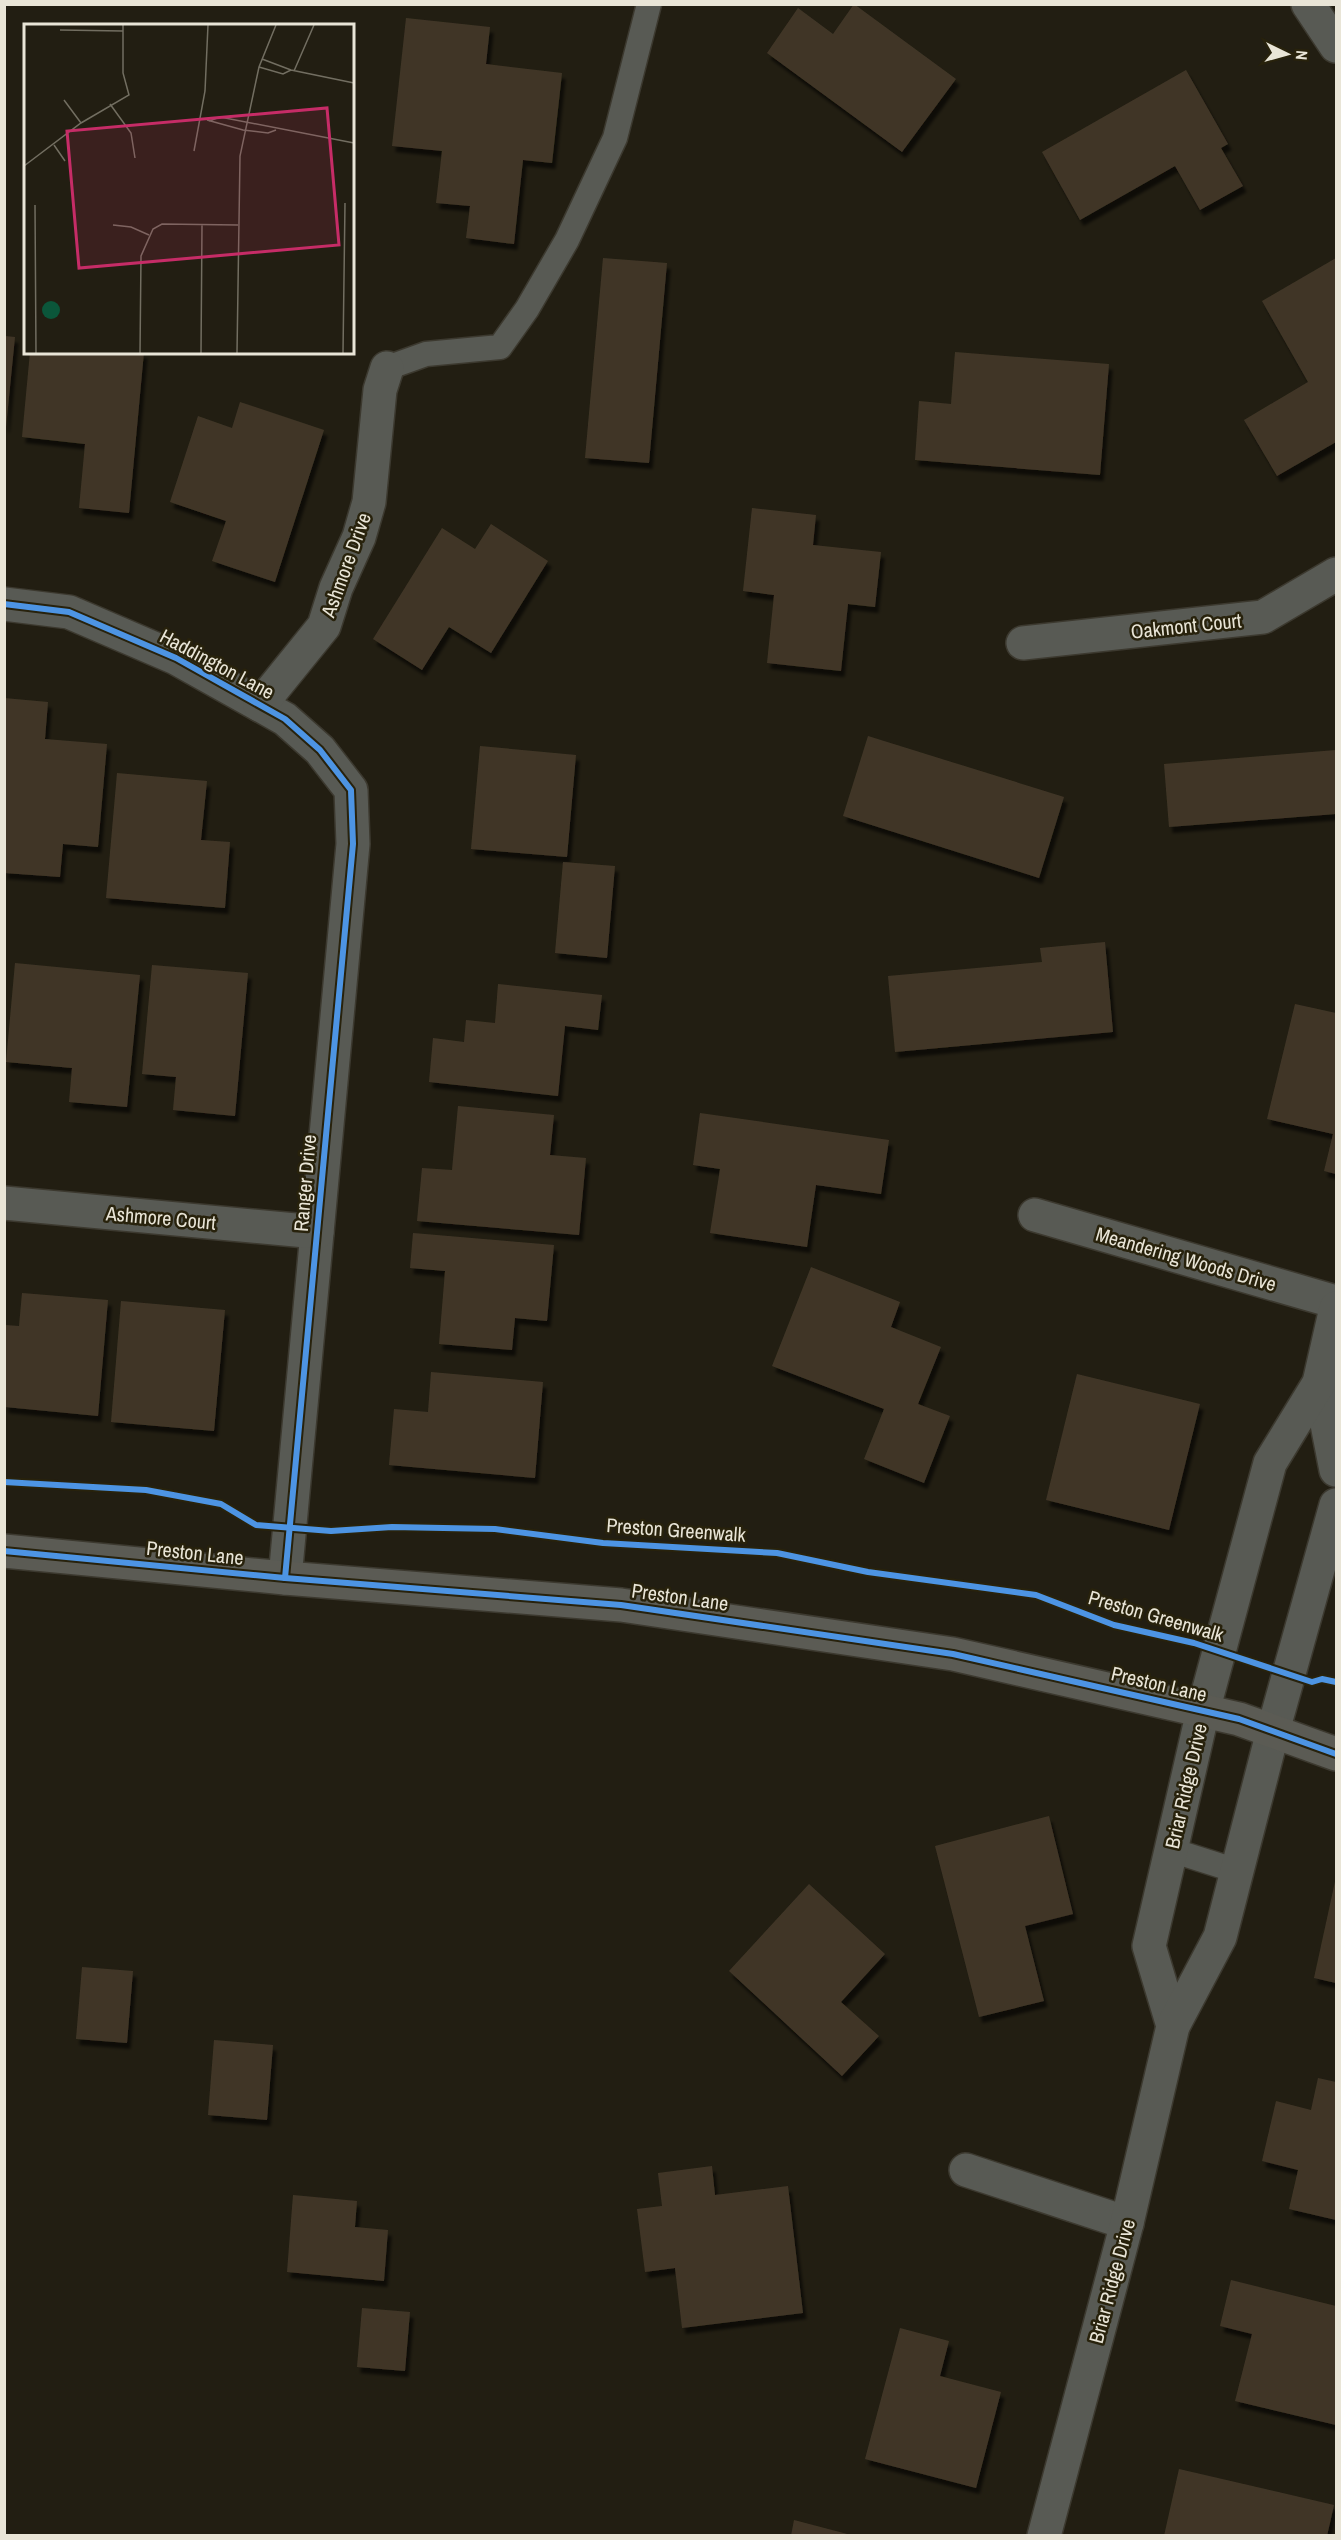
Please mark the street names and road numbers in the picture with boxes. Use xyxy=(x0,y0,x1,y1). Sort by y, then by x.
street label: Ashmore Drive xyxy=(314,509,377,622)
street label: Oakmont Court xyxy=(1129,606,1243,645)
street label: Haddington Lane xyxy=(155,622,279,705)
street label: Ranger Drive xyxy=(287,1133,322,1233)
street label: Ashmore Court xyxy=(104,1199,218,1236)
street label: Meandering Woods Drive xyxy=(1093,1220,1280,1297)
street label: Preston Greenwalk xyxy=(606,1511,747,1548)
street label: Preston Lane xyxy=(145,1534,245,1571)
street label: Preston Lane xyxy=(630,1576,730,1617)
street label: Preston Greenwalk xyxy=(1085,1583,1228,1648)
street label: Preston Lane xyxy=(1109,1659,1210,1708)
street label: Briar Ridge Drive xyxy=(1158,1721,1213,1851)
street label: Briar Ridge Drive xyxy=(1082,2216,1141,2346)

